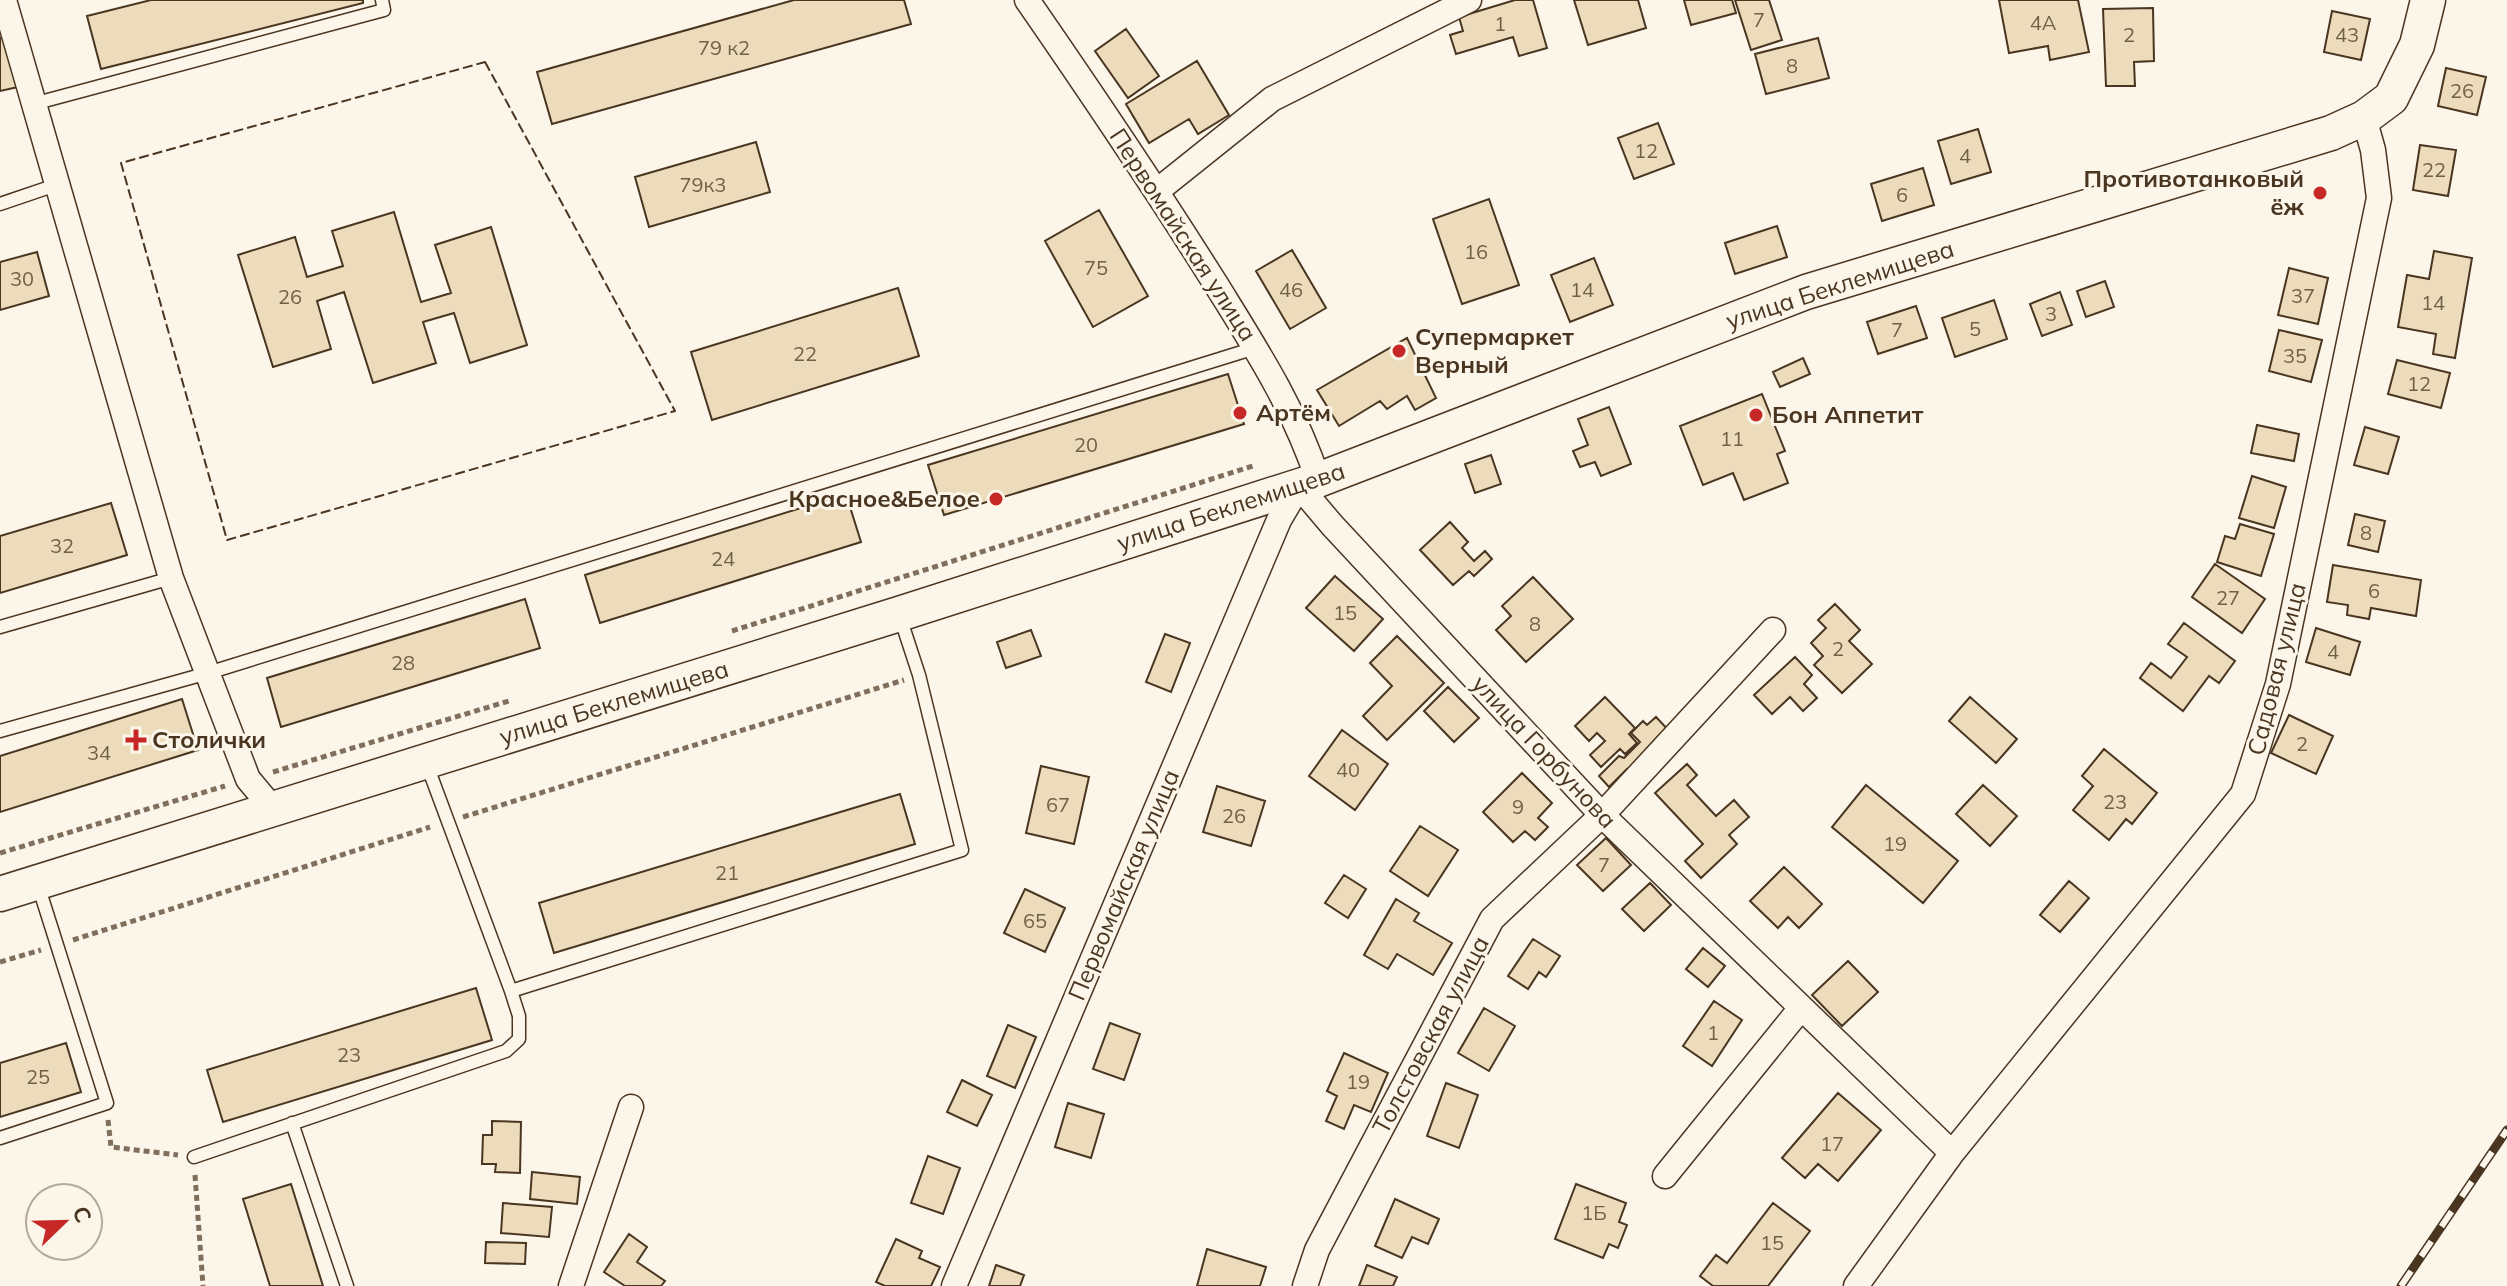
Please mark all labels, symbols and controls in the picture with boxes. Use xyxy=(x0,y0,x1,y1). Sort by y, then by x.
house number: 7 xyxy=(1753,7,1765,32)
house number: 4А xyxy=(2030,10,2057,35)
house number: 1 xyxy=(1494,11,1506,36)
house number: 2 xyxy=(2123,22,2135,47)
house number: 43 xyxy=(2335,22,2359,47)
house number: 79 к2 xyxy=(698,35,750,60)
house number: 8 xyxy=(1786,53,1798,78)
house number: 26 xyxy=(2450,78,2474,103)
street label: Первомайская улица xyxy=(1104,122,1264,347)
house number: 12 xyxy=(1634,138,1658,163)
house number: 4 xyxy=(1959,143,1971,168)
house number: 22 xyxy=(2422,157,2446,182)
place label: Противотанковый ёж xyxy=(2083,163,2305,221)
house number: 79к3 xyxy=(680,172,726,197)
house number: 6 xyxy=(1896,182,1908,207)
marker: Противотанковый ёж xyxy=(2311,184,2329,202)
street label: улица Беклемищева xyxy=(1722,233,1958,335)
house number: 16 xyxy=(1464,239,1488,264)
house number: 75 xyxy=(1084,255,1108,280)
house number: 30 xyxy=(10,266,34,291)
house number: 46 xyxy=(1279,277,1303,302)
house number: 14 xyxy=(1570,277,1594,302)
house number: 37 xyxy=(2291,283,2315,308)
house number: 26 xyxy=(278,284,302,309)
house number: 14 xyxy=(2421,290,2445,315)
house number: 3 xyxy=(2045,301,2057,326)
house number: 5 xyxy=(1969,316,1981,341)
house number: 7 xyxy=(1891,317,1903,342)
place label: Супермаркет Верный xyxy=(1415,321,1574,379)
house number: 22 xyxy=(793,341,817,366)
marker: Супермаркет Верный xyxy=(1390,342,1408,360)
house number: 35 xyxy=(2283,343,2307,368)
house number: 12 xyxy=(2407,371,2431,396)
place label: Артём xyxy=(1256,397,1331,427)
place label: Бон Аппетит xyxy=(1772,399,1924,429)
marker: Артём xyxy=(1231,404,1249,422)
marker: Бон Аппетит xyxy=(1747,406,1765,424)
house number: 11 xyxy=(1720,426,1744,451)
house number: 20 xyxy=(1074,432,1098,457)
street label: улица Беклемищева xyxy=(1113,455,1349,557)
place label: Красное&Белое xyxy=(789,483,980,513)
marker: Красное&Белое xyxy=(987,490,1005,508)
house number: 8 xyxy=(2360,520,2372,545)
house number: 32 xyxy=(50,533,74,558)
house number: 24 xyxy=(711,546,735,571)
house number: 6 xyxy=(2368,578,2380,603)
street label: Садовая улица xyxy=(2240,579,2312,758)
house number: 27 xyxy=(2216,585,2240,610)
house number: 15 xyxy=(1333,600,1357,625)
house number: 8 xyxy=(1529,611,1541,636)
house number: 2 xyxy=(1832,636,1844,661)
house number: 4 xyxy=(2327,639,2339,664)
house number: 28 xyxy=(391,650,415,675)
street label: улица Беклемищева xyxy=(496,653,732,751)
street label: улица Горбунова xyxy=(1466,669,1623,834)
place label: Столички xyxy=(152,724,266,754)
marker: Столички xyxy=(127,731,145,749)
house number: 2 xyxy=(2296,731,2308,756)
house number: 34 xyxy=(87,740,111,765)
house number: 40 xyxy=(1336,757,1360,782)
street label: Первомайская улица xyxy=(1061,765,1185,1005)
house number: 23 xyxy=(2103,789,2127,814)
house number: 67 xyxy=(1046,792,1070,817)
house number: 9 xyxy=(1512,794,1524,819)
house number: 26 xyxy=(1222,803,1246,828)
house number: 19 xyxy=(1883,831,1907,856)
house number: 7 xyxy=(1598,852,1610,877)
house number: 21 xyxy=(715,860,739,885)
house number: 65 xyxy=(1023,908,1047,933)
street label: Толстовская улица xyxy=(1365,930,1495,1139)
house number: 1 xyxy=(1707,1020,1719,1045)
house number: 23 xyxy=(337,1042,361,1067)
house number: 25 xyxy=(26,1064,50,1089)
house number: 19 xyxy=(1346,1069,1370,1094)
house number: 17 xyxy=(1820,1131,1844,1156)
north arrow xyxy=(24,1182,104,1262)
house number: 1Б xyxy=(1581,1200,1607,1225)
text: С xyxy=(67,1202,98,1227)
house number: 15 xyxy=(1760,1230,1784,1255)

